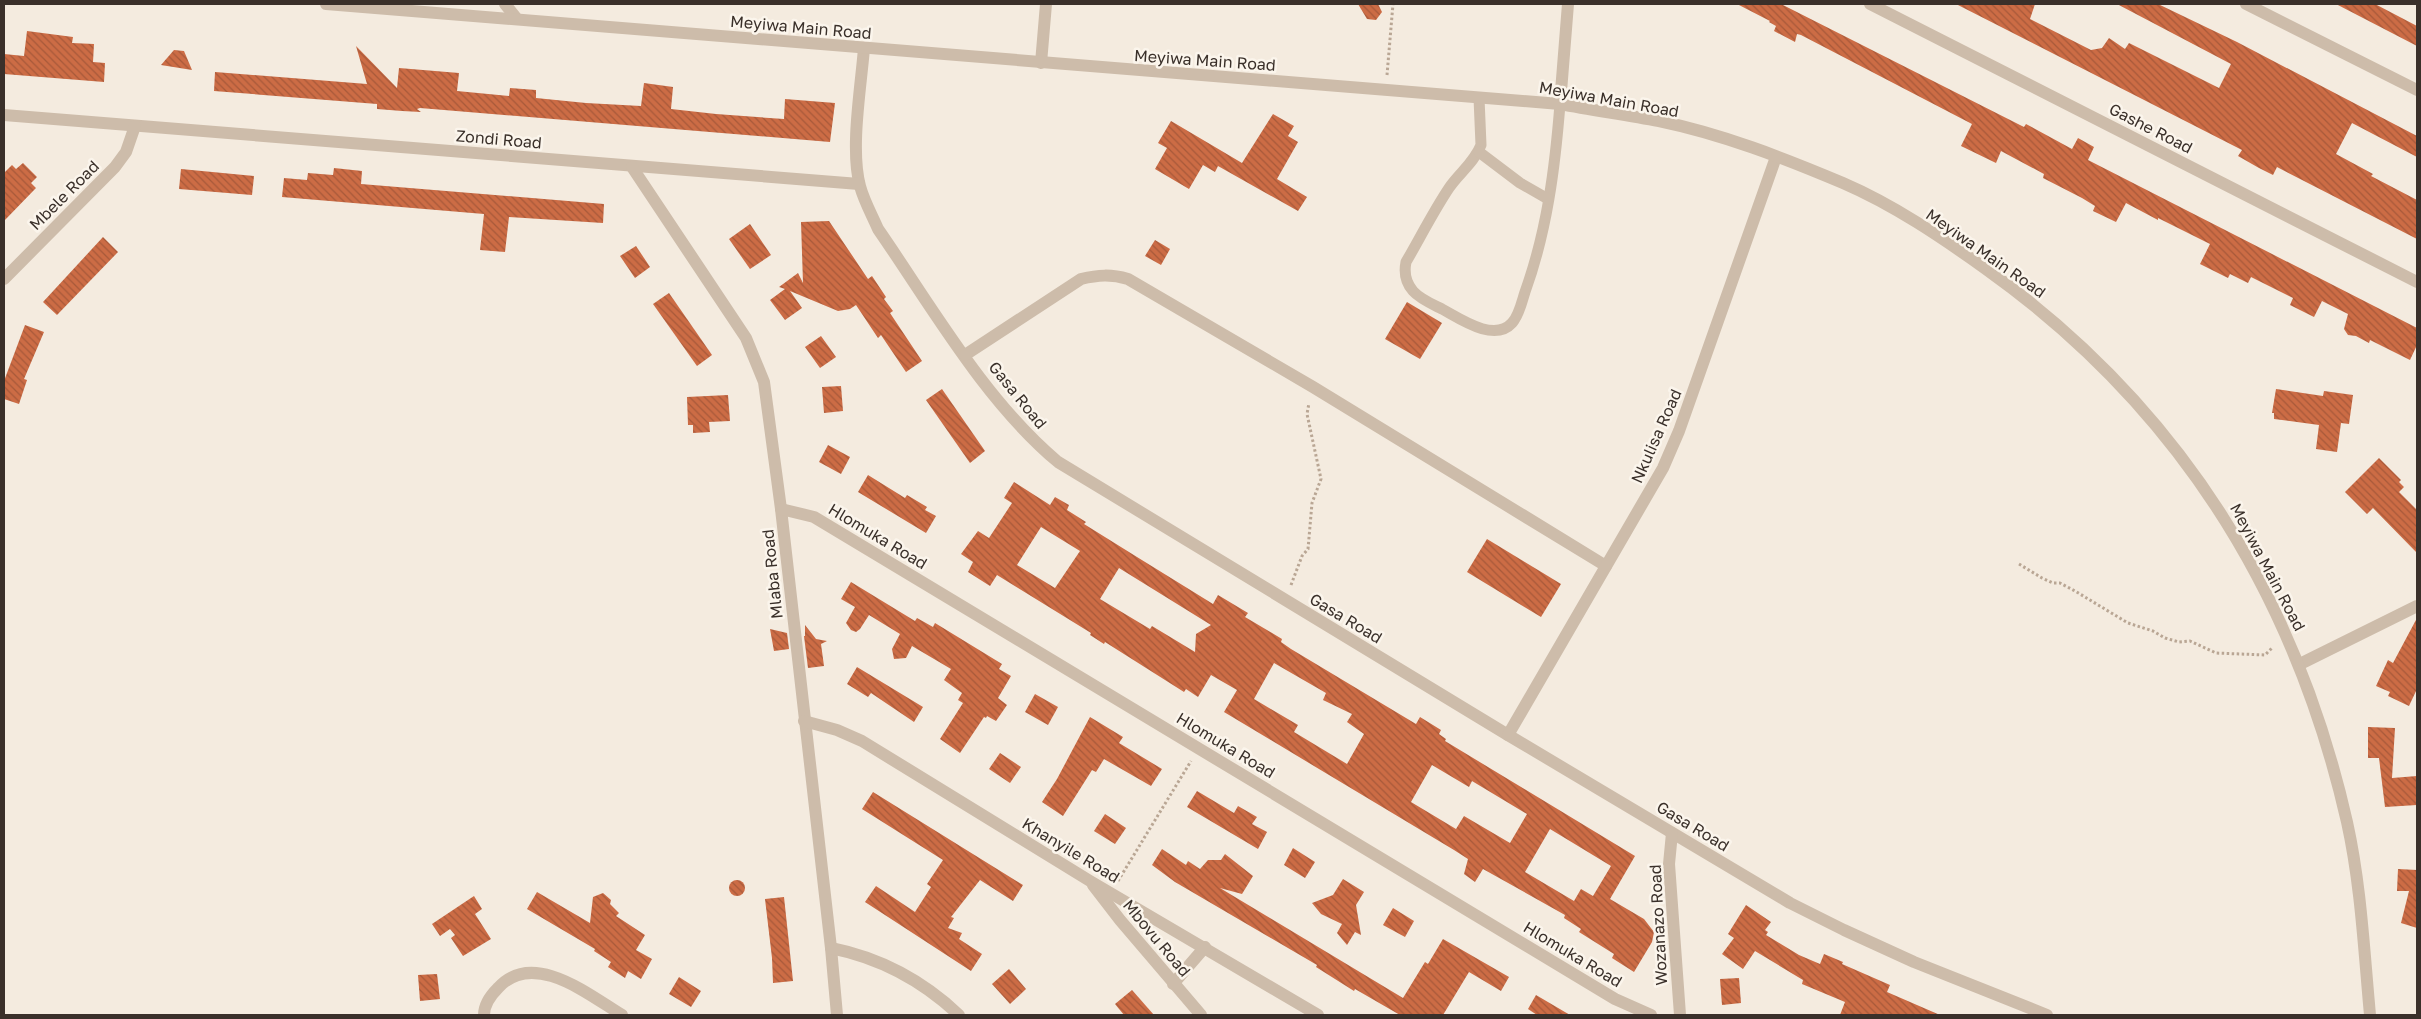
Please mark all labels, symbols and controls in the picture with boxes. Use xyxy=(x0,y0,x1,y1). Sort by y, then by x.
street label: Meyiwa Main Road xyxy=(730,11,872,43)
street label: Meyiwa Main Road xyxy=(1134,45,1276,75)
street label: Meyiwa Main Road xyxy=(1537,77,1681,121)
street label: Gashe Road xyxy=(2106,98,2196,158)
street label: Zondi Road xyxy=(455,125,543,153)
street label: Mbele Road xyxy=(25,156,103,234)
street label: Meyiwa Main Road xyxy=(1922,204,2050,302)
street label: Gasa Road xyxy=(985,357,1051,433)
street label: Nkulisa Road xyxy=(1626,386,1686,486)
street label: Hlomuka Road xyxy=(825,499,931,573)
street label: Meyiwa Main Road xyxy=(2226,500,2310,634)
street label: Mlaba Road xyxy=(757,528,787,620)
street label: Gasa Road xyxy=(1306,589,1386,647)
street label: Hlomuka Road xyxy=(1173,708,1279,782)
street label: Gasa Road xyxy=(1653,797,1733,855)
street label: Khanyile Road xyxy=(1019,813,1123,887)
street label: Wozanazo Road xyxy=(1645,864,1671,986)
street label: Mbovu Road xyxy=(1119,895,1195,981)
street label: Hlomuka Road xyxy=(1520,917,1626,991)

